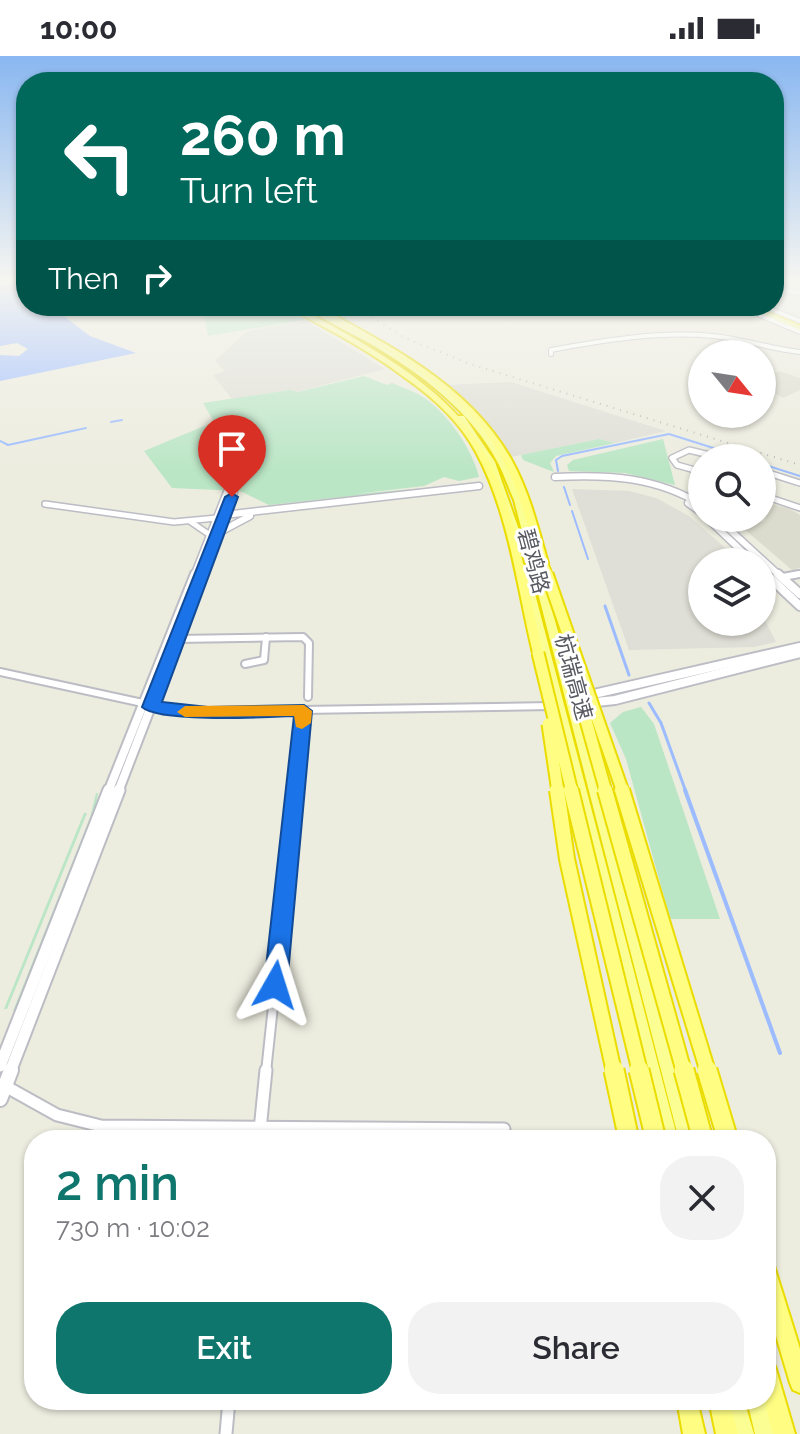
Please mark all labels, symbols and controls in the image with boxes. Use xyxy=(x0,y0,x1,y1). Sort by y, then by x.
text: 10:00 xyxy=(40,11,118,46)
text: 260 m xyxy=(180,102,346,168)
icon: left xyxy=(48,104,152,208)
text: Turn left xyxy=(180,169,318,211)
icon: right xyxy=(135,256,179,300)
text: Then xyxy=(48,261,119,296)
north arrow xyxy=(688,340,776,428)
map controls xyxy=(688,340,776,636)
pin xyxy=(198,415,266,497)
icon: arrive xyxy=(210,427,254,471)
button: search xyxy=(688,444,776,532)
street label: 碧鸡路 xyxy=(513,526,555,596)
button: layers xyxy=(688,548,776,636)
street label: 杭瑞高速 xyxy=(550,631,598,723)
position arrow xyxy=(233,943,317,1027)
text: 2 min xyxy=(56,1155,179,1211)
button: close xyxy=(660,1156,744,1240)
text: 730 m · 10:02 xyxy=(56,1213,210,1243)
button: Exit xyxy=(56,1302,392,1394)
button: Share xyxy=(408,1302,744,1394)

